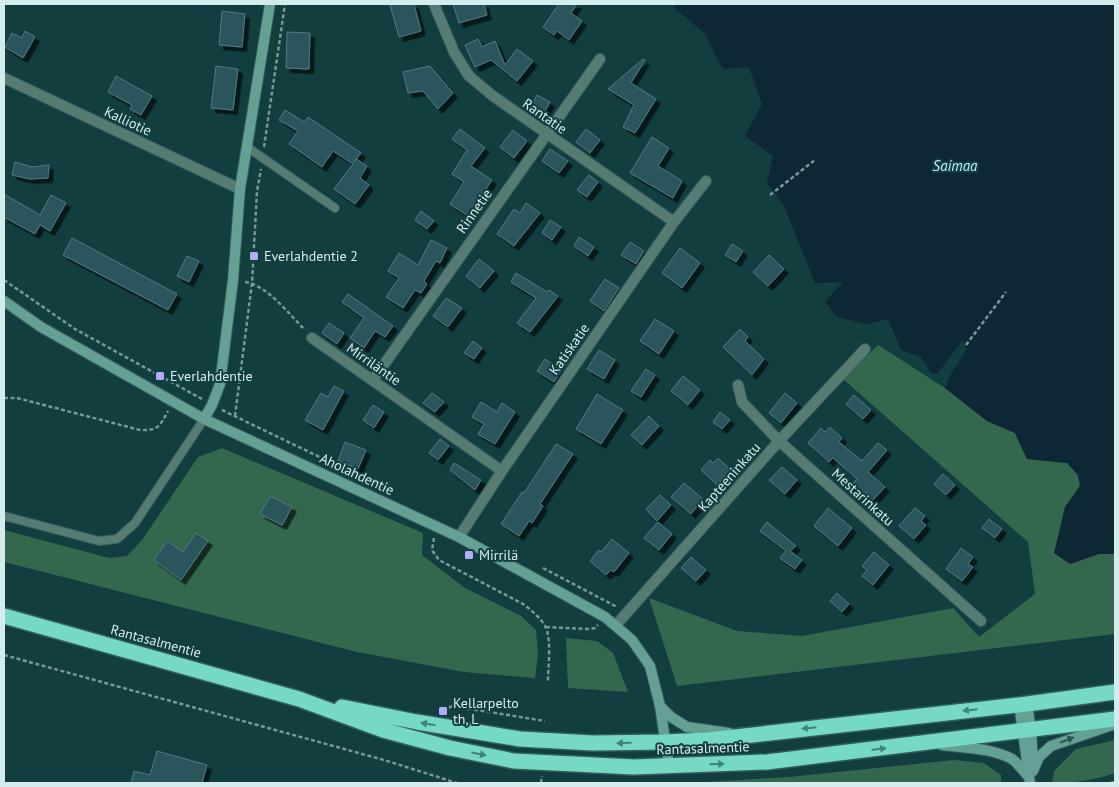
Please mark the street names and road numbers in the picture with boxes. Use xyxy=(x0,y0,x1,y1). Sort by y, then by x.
street label: Rantatie xyxy=(519,94,571,138)
street label: Kalliotie xyxy=(101,102,155,140)
street label: Rinnetie xyxy=(452,185,496,237)
street label: Katiskatie xyxy=(545,320,593,378)
street label: Mirriläntie xyxy=(343,339,405,389)
street label: Kapteeninkatu xyxy=(694,439,764,515)
street label: Aholahdentie xyxy=(317,449,397,499)
street label: Mestarinkatu xyxy=(828,464,898,530)
street label: Rantasalmentie xyxy=(109,620,203,662)
street label: Rantasalmentie xyxy=(656,737,750,759)

